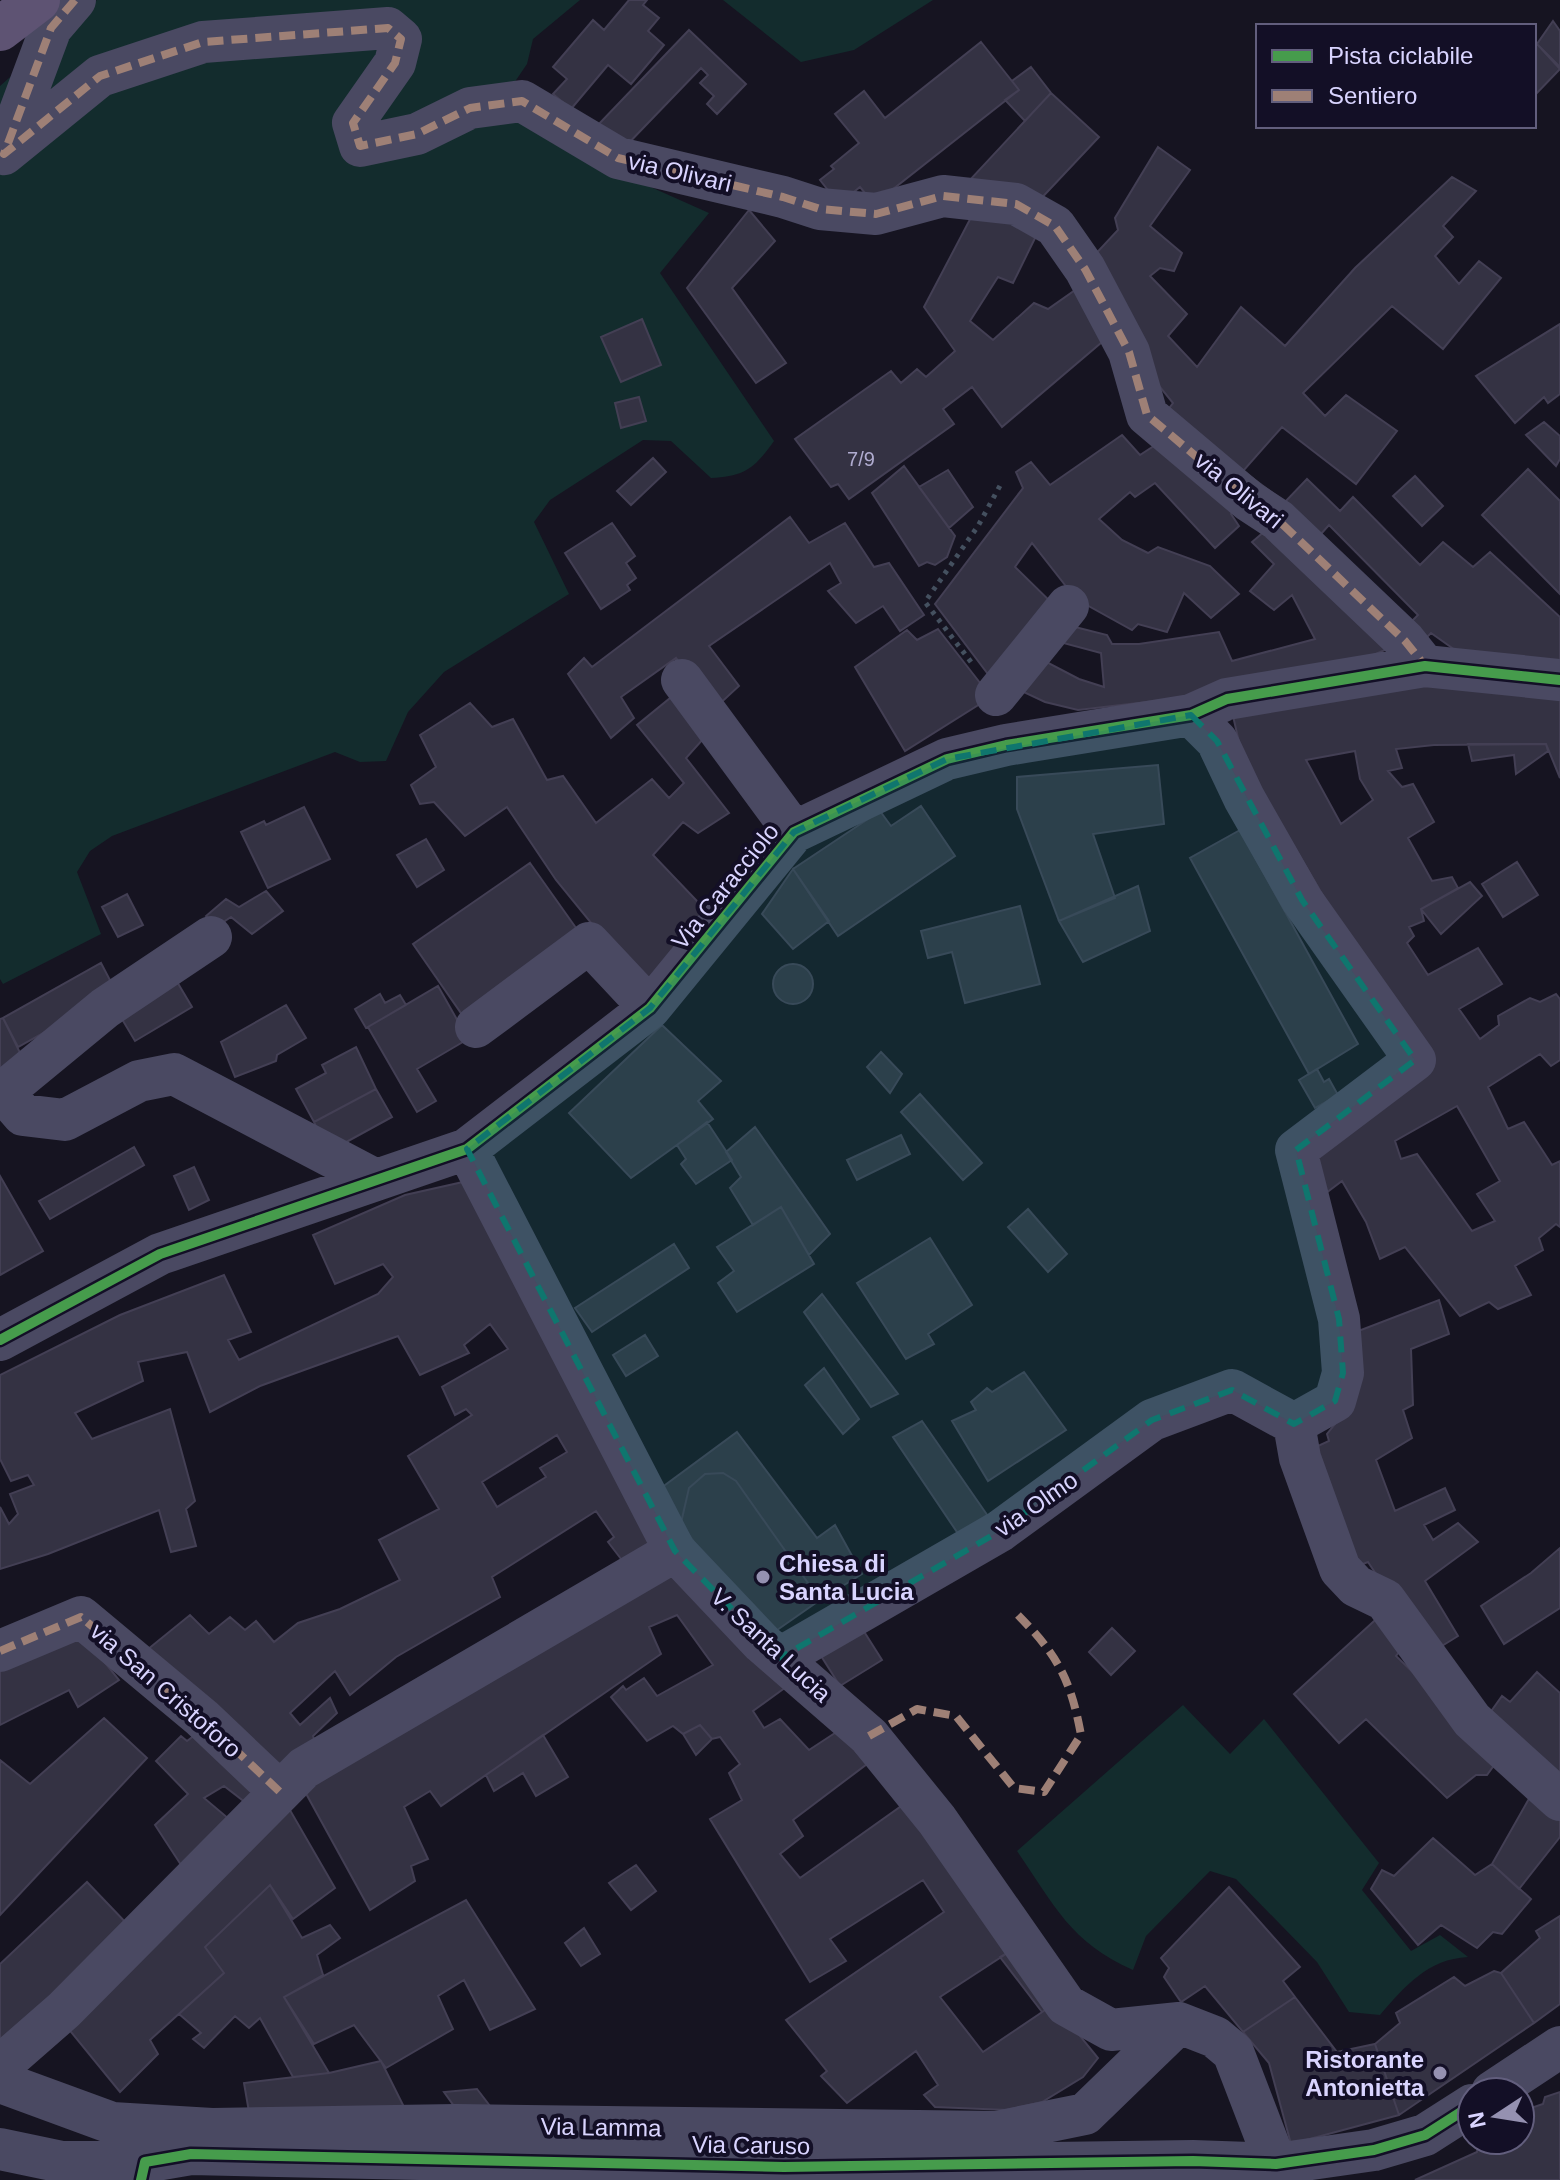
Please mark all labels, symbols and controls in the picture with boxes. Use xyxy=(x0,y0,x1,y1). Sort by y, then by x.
legend xyxy=(1256,24,1536,128)
text: Pista ciclabile xyxy=(1328,42,1473,69)
text: Sentiero xyxy=(1328,82,1417,109)
street label: via Olivari xyxy=(626,147,734,197)
street label: via Olivari xyxy=(1190,446,1288,534)
house number: 7/9 xyxy=(847,448,875,470)
street label: Via Caracciolo xyxy=(666,818,784,954)
street label: via Olmo xyxy=(989,1466,1083,1542)
place label: Chiesa di Santa Lucia xyxy=(779,1550,914,1605)
marker: Chiesa di Santa Lucia xyxy=(754,1568,772,1586)
street label: V. Santa Lucia xyxy=(706,1583,837,1708)
street label: via San Cristoforo xyxy=(85,1617,247,1763)
place label: Ristorante Antonietta xyxy=(1305,2046,1425,2101)
marker: Ristorante Antonietta xyxy=(1431,2064,1449,2082)
north arrow xyxy=(1456,2076,1536,2156)
text: N xyxy=(1463,2110,1491,2130)
street label: Via Lamma xyxy=(540,2112,662,2142)
street label: Via Caruso xyxy=(692,2130,810,2160)

